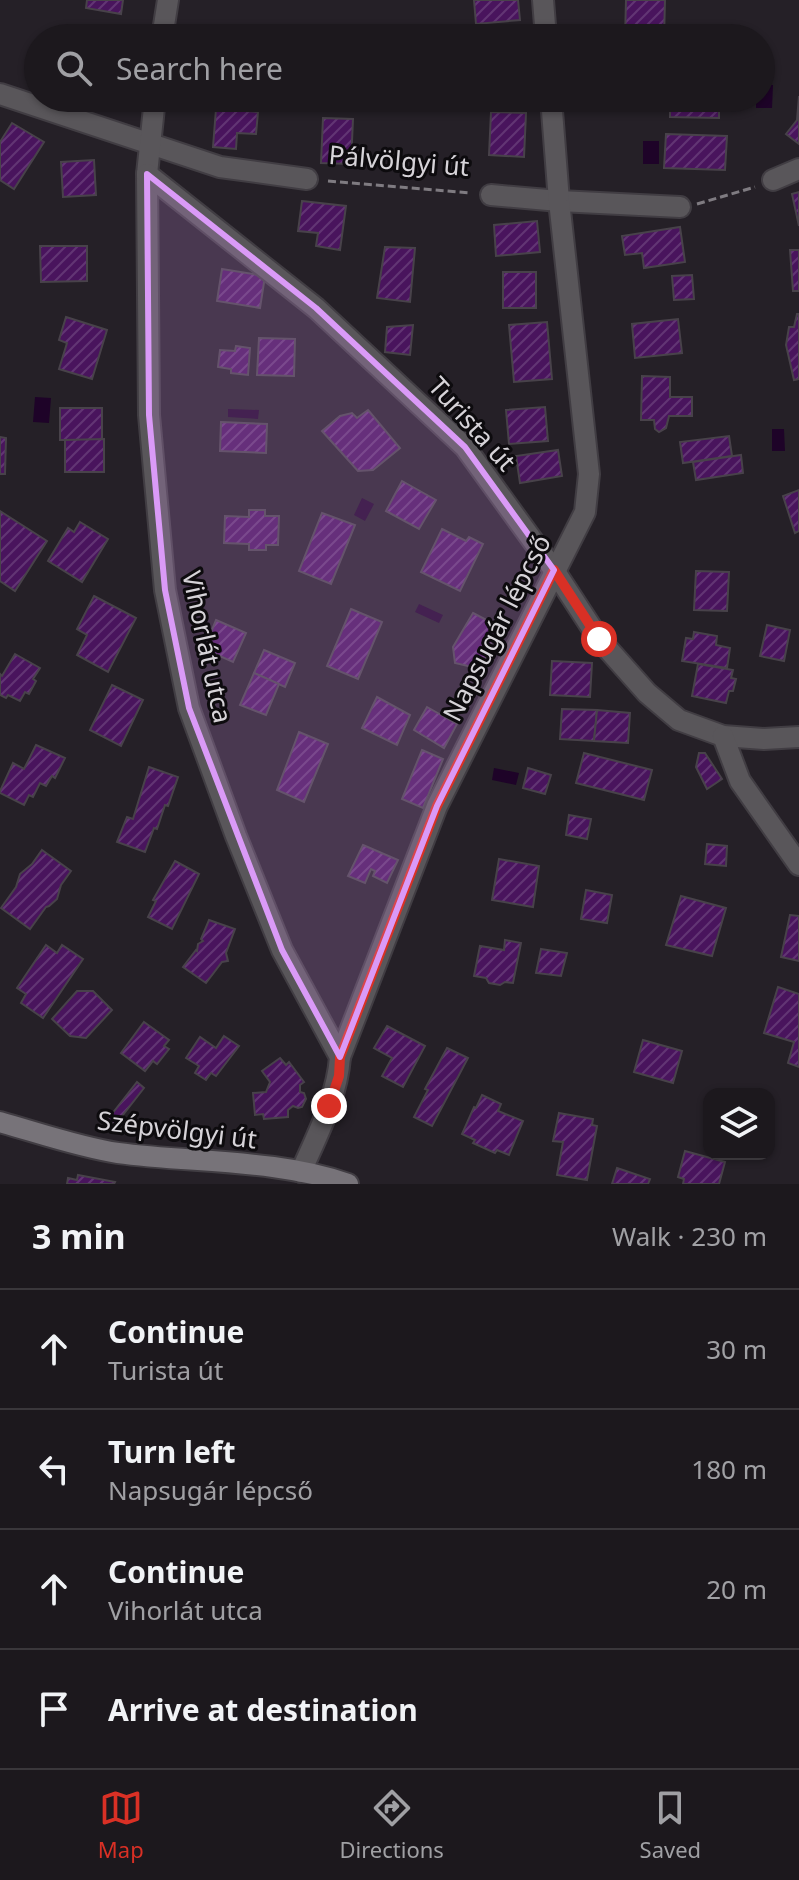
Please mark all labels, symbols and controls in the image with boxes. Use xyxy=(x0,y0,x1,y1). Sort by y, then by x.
search box xyxy=(24,24,775,112)
icon: search xyxy=(52,46,96,90)
text: Search here xyxy=(116,48,283,89)
street label: Pálvölgyi út xyxy=(327,136,471,184)
street label: Turista út xyxy=(421,368,525,478)
street label: Napsugár lépcső xyxy=(434,528,559,727)
street label: Vihorlát utca xyxy=(174,567,242,726)
route start xyxy=(581,621,617,657)
route end xyxy=(311,1088,347,1124)
map controls xyxy=(703,1088,775,1160)
button: layers xyxy=(703,1088,775,1160)
street label: Szépvölgyi út xyxy=(95,1101,259,1157)
text: 3 min xyxy=(32,1213,126,1259)
text: Walk · 230 m xyxy=(612,1218,767,1254)
text: Continue xyxy=(108,1311,244,1352)
icon: ahead xyxy=(32,1327,76,1371)
text: 30 m xyxy=(706,1331,767,1367)
text: Turista út xyxy=(108,1352,223,1388)
text: Turn left xyxy=(108,1431,236,1472)
icon: left xyxy=(32,1447,76,1491)
text: 180 m xyxy=(691,1451,767,1487)
text: Napsugár lépcső xyxy=(108,1472,313,1508)
text: Continue xyxy=(108,1551,244,1592)
icon: ahead xyxy=(32,1567,76,1611)
text: 20 m xyxy=(706,1571,767,1607)
text: Vihorlát utca xyxy=(108,1592,263,1628)
icon: arrive xyxy=(32,1687,76,1731)
text: Arrive at destination xyxy=(108,1689,418,1730)
tab: Map xyxy=(98,1786,144,1864)
tab: Directions xyxy=(339,1786,444,1864)
tab: Saved xyxy=(640,1786,701,1864)

